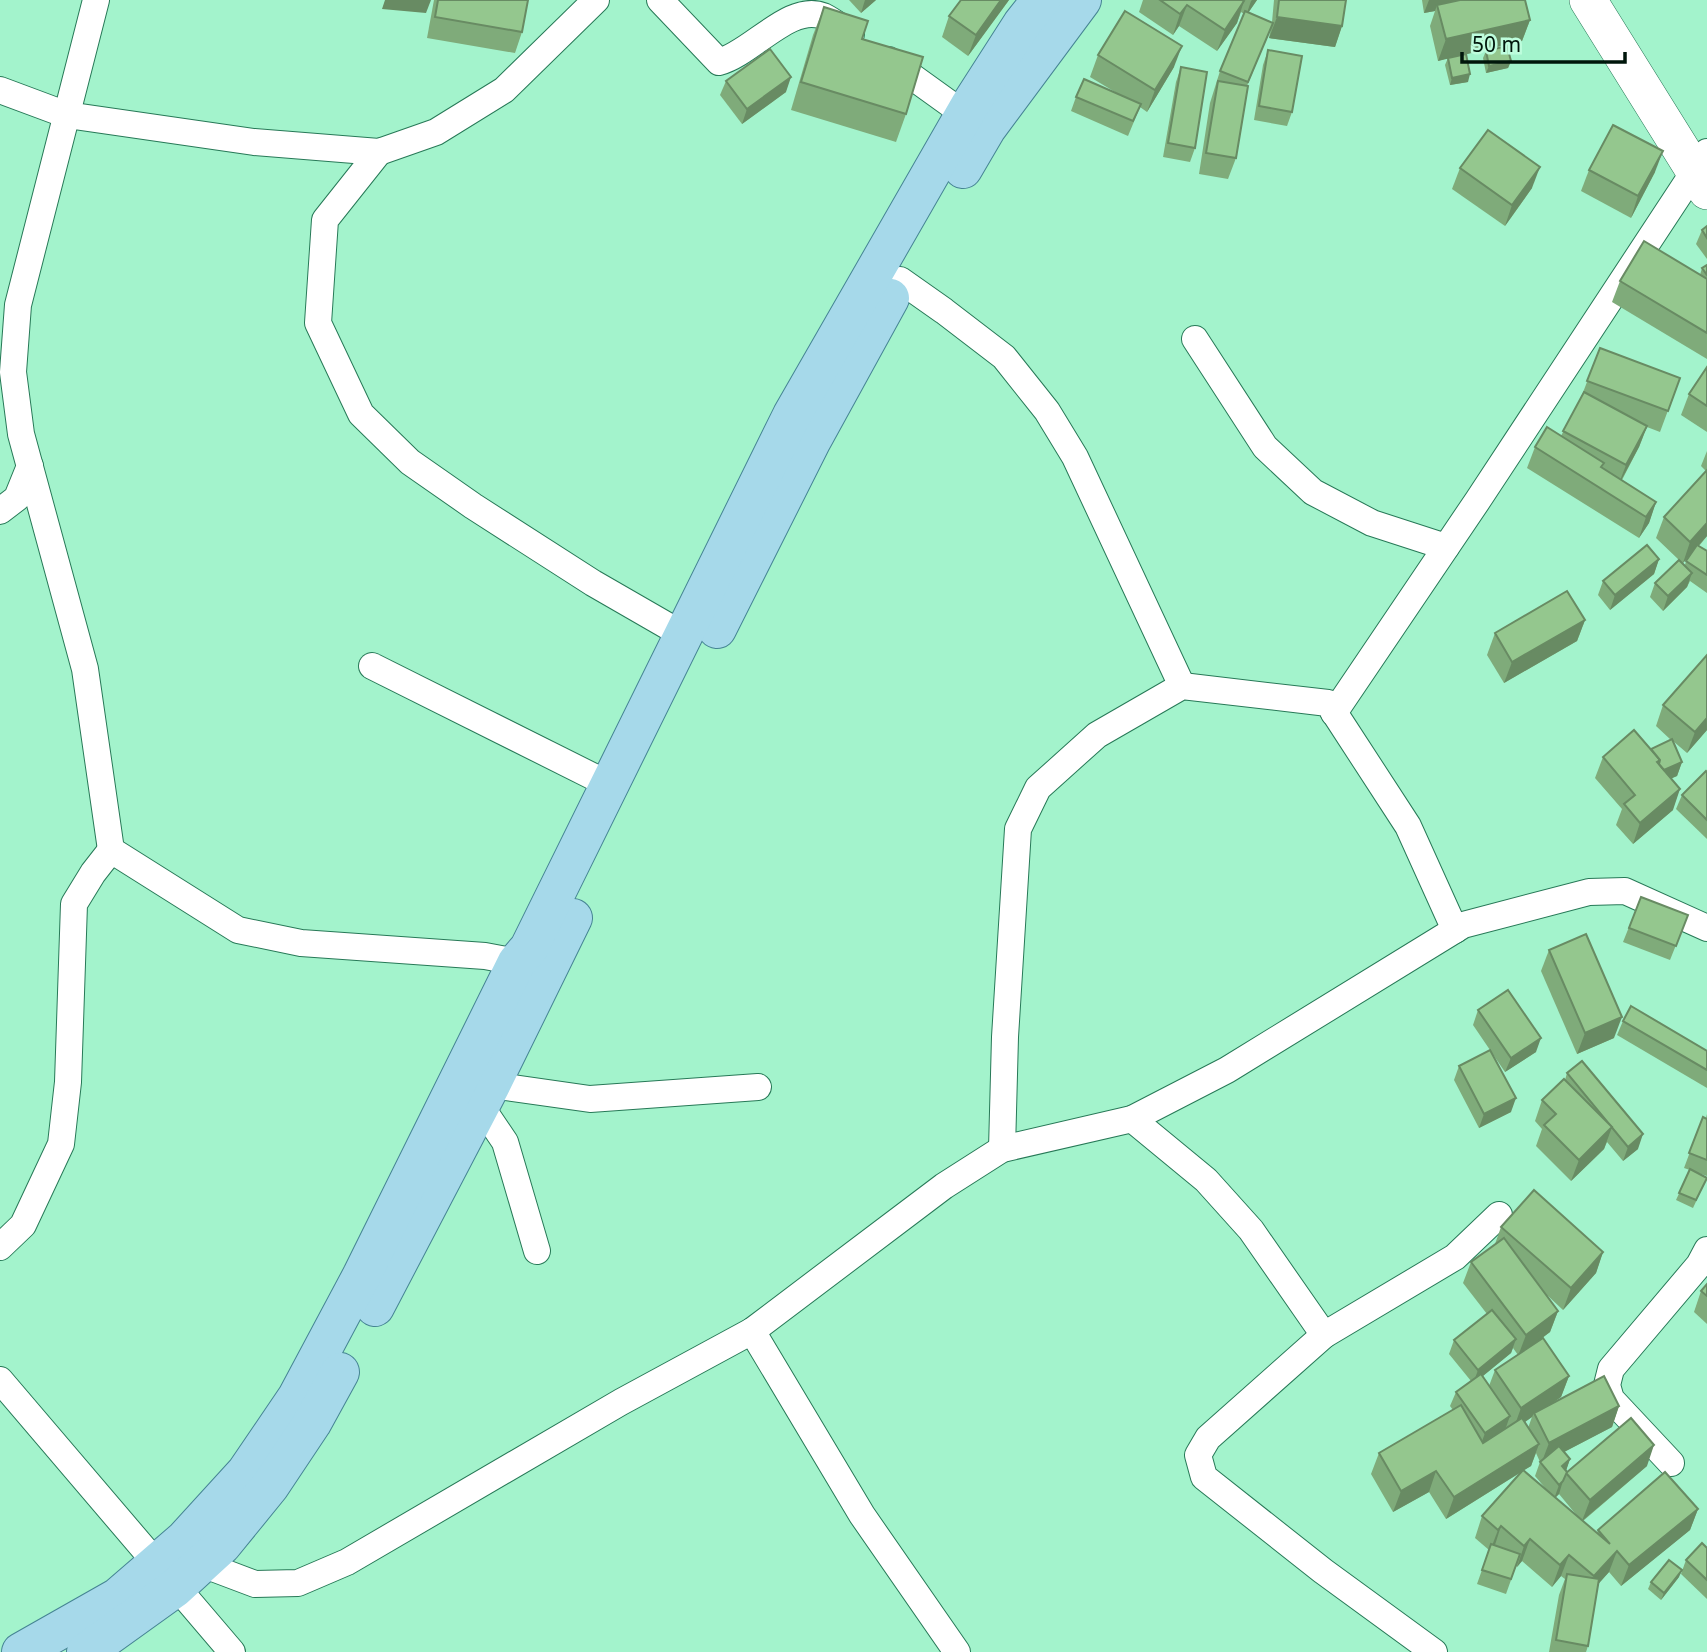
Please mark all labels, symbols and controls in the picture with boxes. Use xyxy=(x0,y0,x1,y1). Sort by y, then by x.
scale bar xyxy=(1462,21,1625,65)
text: 50 m xyxy=(1472,30,1521,58)

